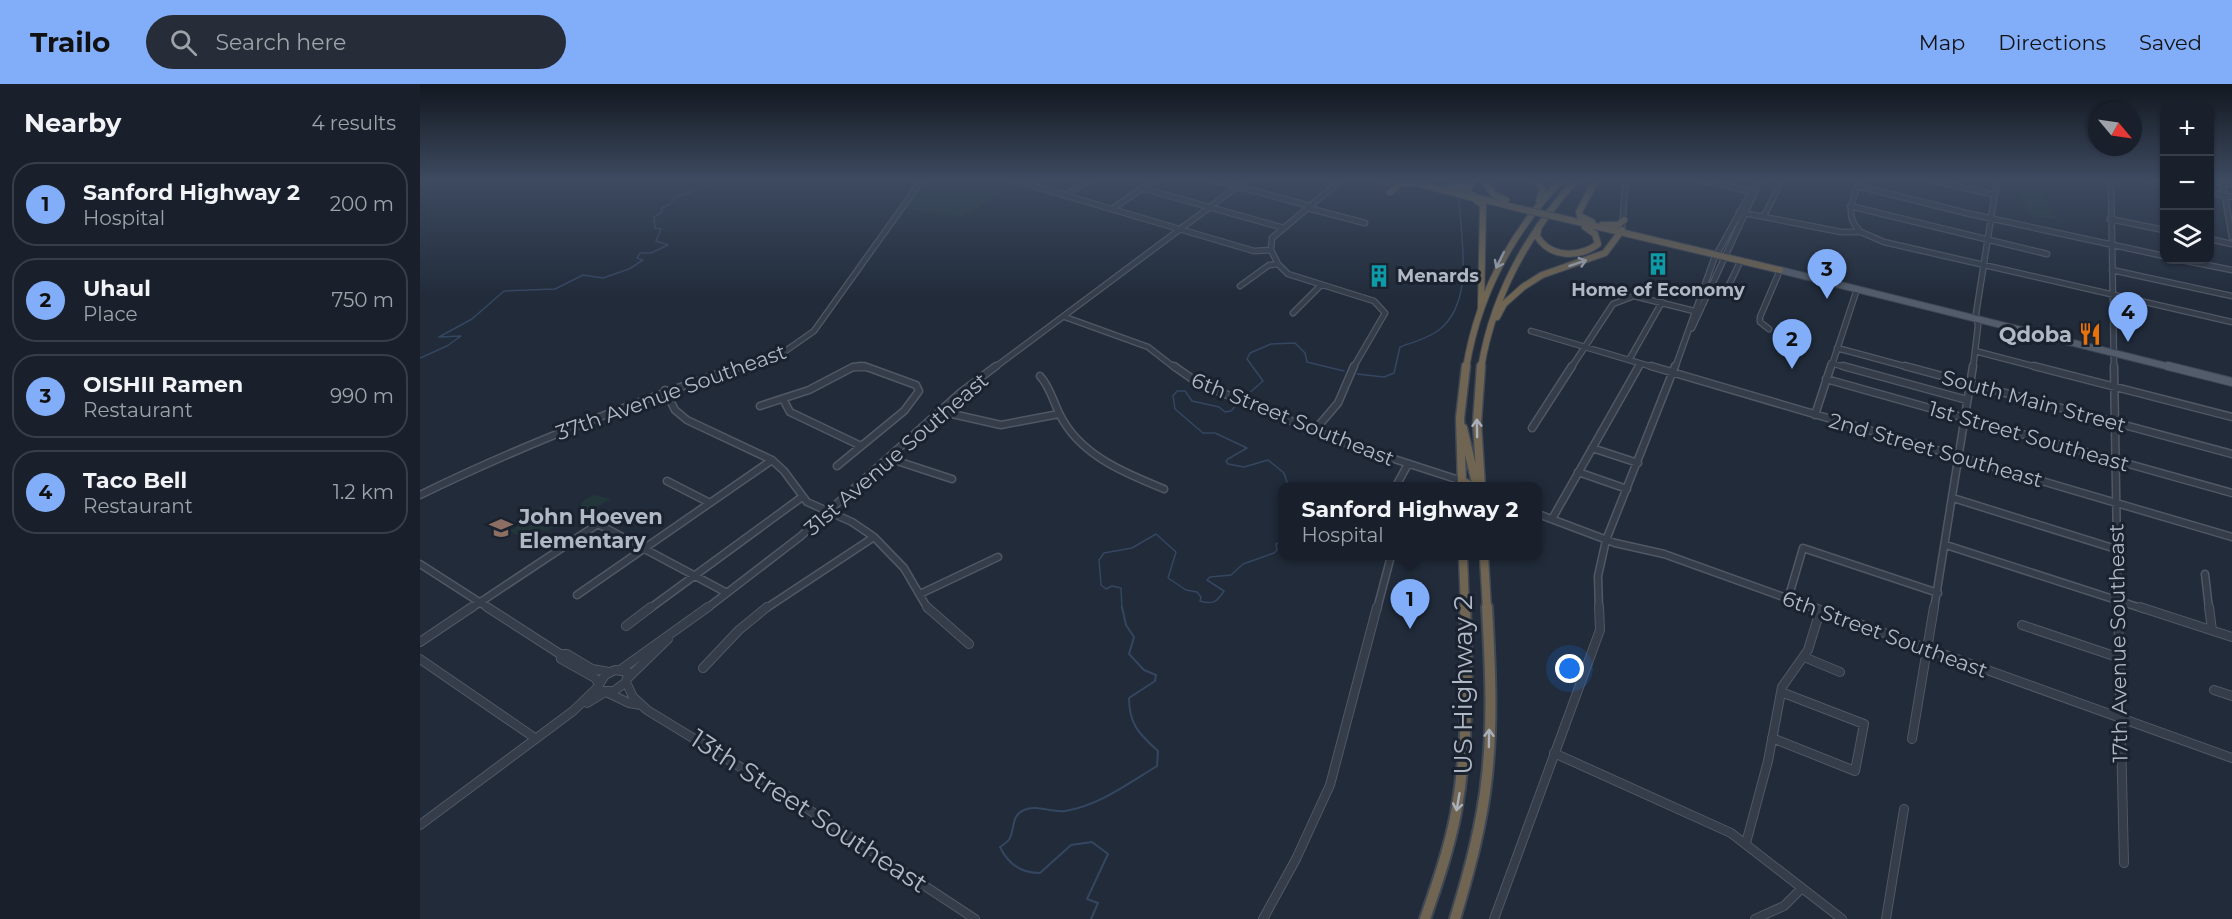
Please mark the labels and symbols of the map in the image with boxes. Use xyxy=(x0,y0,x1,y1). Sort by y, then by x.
north arrow xyxy=(2088,102,2142,156)
one-way arrow xyxy=(1494,250,1506,268)
pin: 3 xyxy=(1808,250,1846,299)
building icon: Home of Economy xyxy=(1645,251,1671,277)
one-way arrow xyxy=(1568,257,1587,268)
building icon: Menards xyxy=(1366,263,1392,289)
place label: Menards xyxy=(1397,265,1479,287)
place label: Home of Economy xyxy=(1571,279,1745,301)
pin: 4 xyxy=(2108,292,2148,342)
pin: 2 xyxy=(1772,320,1812,369)
restaurant icon: Qdoba xyxy=(2077,321,2103,347)
place label: Qdoba xyxy=(1999,322,2072,347)
street label: 37th Avenue Southeast xyxy=(553,339,789,445)
street label: South Main Street xyxy=(1939,364,2129,438)
street label: 6th Street Southeast xyxy=(1188,367,1398,471)
street label: 31st Avenue Southeast xyxy=(799,368,993,540)
street label: 1st Street Southeast xyxy=(1926,395,2132,477)
street label: 2nd Street Southeast xyxy=(1826,407,2046,493)
one-way arrow xyxy=(1471,419,1483,439)
place label: John Hoeven Elementary xyxy=(518,504,663,553)
school or university icon: John Hoeven Elementary xyxy=(488,515,514,541)
street label: 17th Avenue Southeast xyxy=(2103,523,2133,763)
pin: 1 xyxy=(1390,580,1430,629)
street label: 6th Street Southeast xyxy=(1779,585,1991,683)
street label: US Highway 2 xyxy=(1447,595,1479,775)
your location xyxy=(1555,654,1584,683)
street label: 13th Street Southeast xyxy=(684,722,934,900)
one-way arrow xyxy=(1483,729,1495,749)
one-way arrow xyxy=(1452,792,1463,812)

